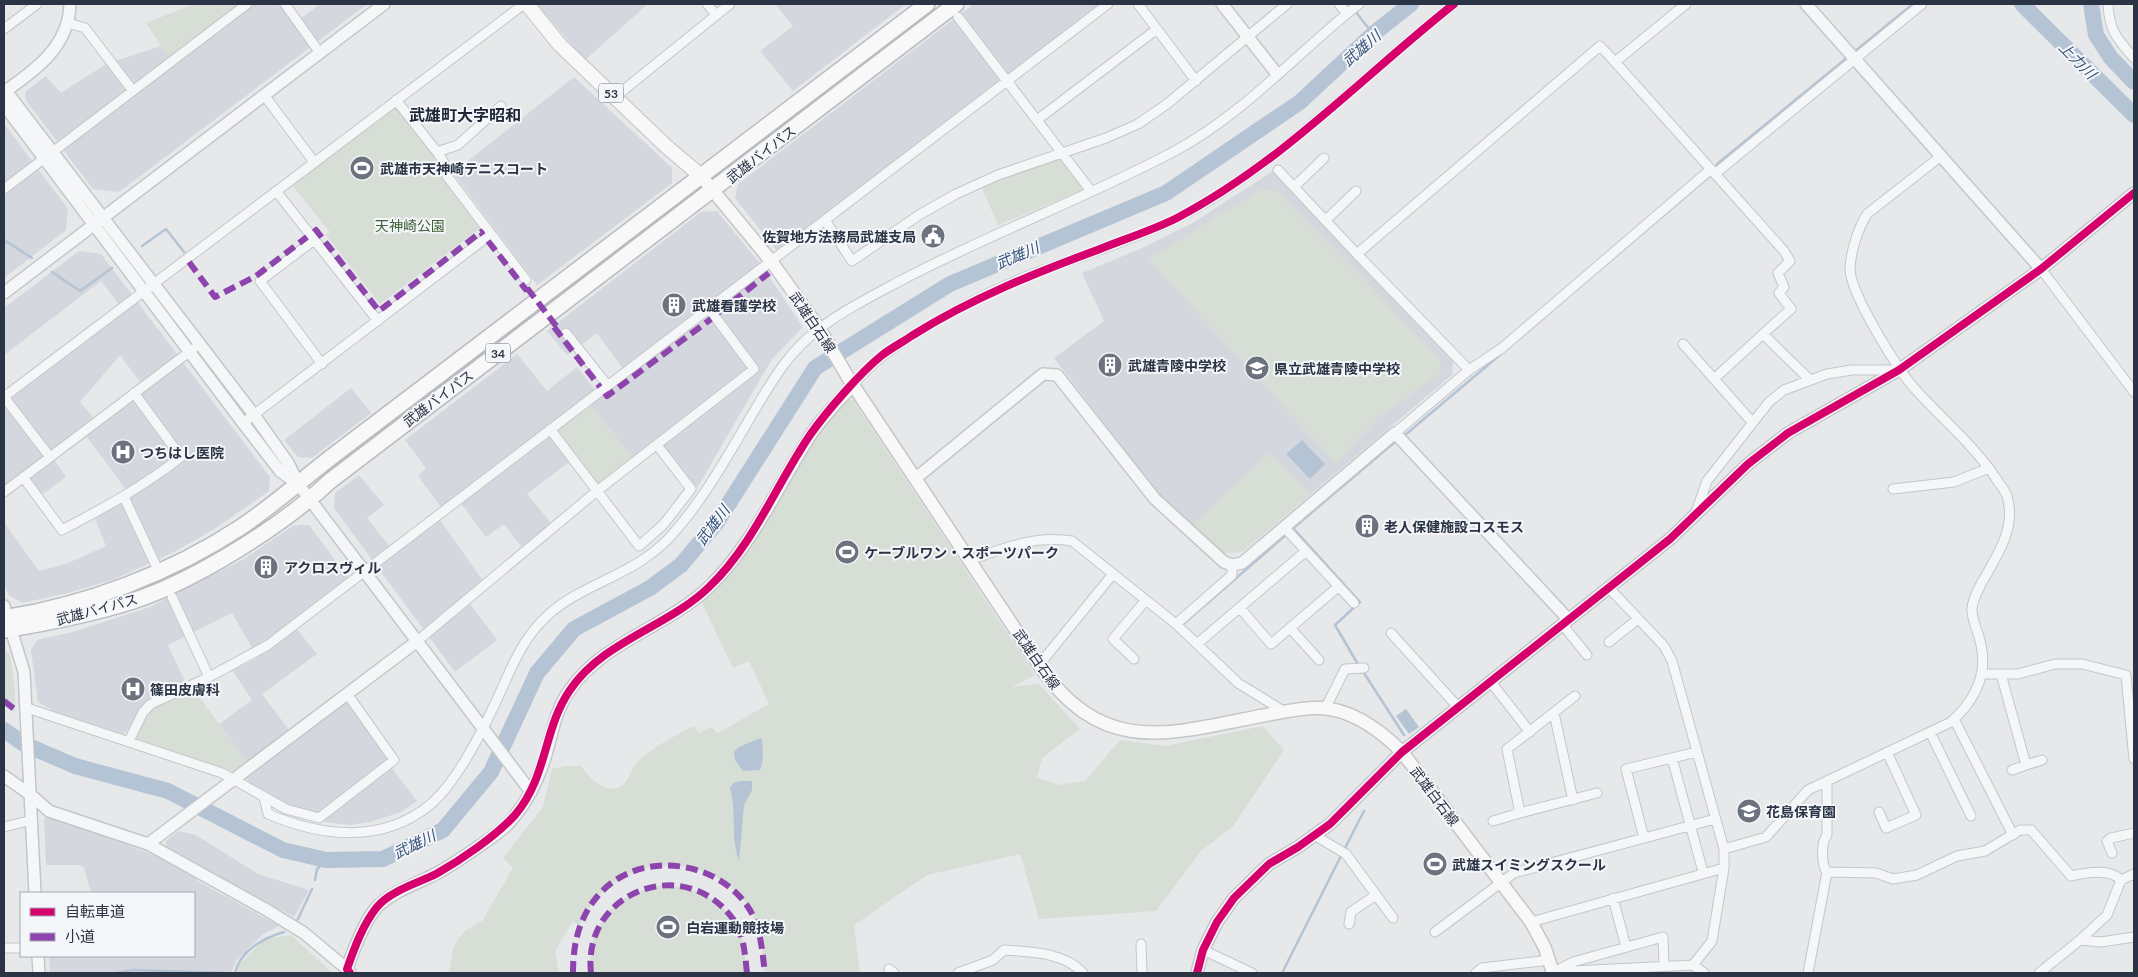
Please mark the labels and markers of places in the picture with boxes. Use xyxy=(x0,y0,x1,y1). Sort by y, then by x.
sports icon: 武雄市天神崎テニスコート xyxy=(349,155,375,181)
place label: 武雄市天神崎テニスコート xyxy=(380,160,548,177)
public building icon: 佐賀地方法務局武雄支局 xyxy=(920,223,946,249)
place label: 佐賀地方法務局武雄支局 xyxy=(762,228,916,245)
building icon: 武雄看護学校 xyxy=(661,292,687,318)
place label: 武雄看護学校 xyxy=(692,297,776,314)
building icon: 武雄青陵中学校 xyxy=(1097,352,1123,378)
school or university icon: 県立武雄青陵中学校 xyxy=(1244,355,1270,381)
place label: 武雄青陵中学校 xyxy=(1128,357,1226,374)
place label: 県立武雄青陵中学校 xyxy=(1274,360,1400,377)
hospital icon: つちはし医院 xyxy=(110,439,136,465)
place label: つちはし医院 xyxy=(140,444,224,461)
building icon: 老人保健施設コスモス xyxy=(1354,513,1380,539)
place label: 老人保健施設コスモス xyxy=(1384,518,1524,535)
sports icon: ケーブルワン・スポーツパーク xyxy=(834,539,860,565)
place label: ケーブルワン・スポーツパーク xyxy=(864,544,1059,561)
building icon: アクロスヴィル xyxy=(253,554,279,580)
place label: アクロスヴィル xyxy=(284,559,381,576)
hospital icon: 篠田皮膚科 xyxy=(120,676,146,702)
place label: 篠田皮膚科 xyxy=(150,681,220,698)
school or university icon: 花島保育園 xyxy=(1736,798,1762,824)
place label: 花島保育園 xyxy=(1766,803,1836,820)
sports icon: 武雄スイミングスクール xyxy=(1422,851,1448,877)
place label: 武雄スイミングスクール xyxy=(1452,856,1606,873)
sports icon: 白岩運動競技場 xyxy=(655,914,681,940)
place label: 白岩運動競技場 xyxy=(686,919,784,936)

